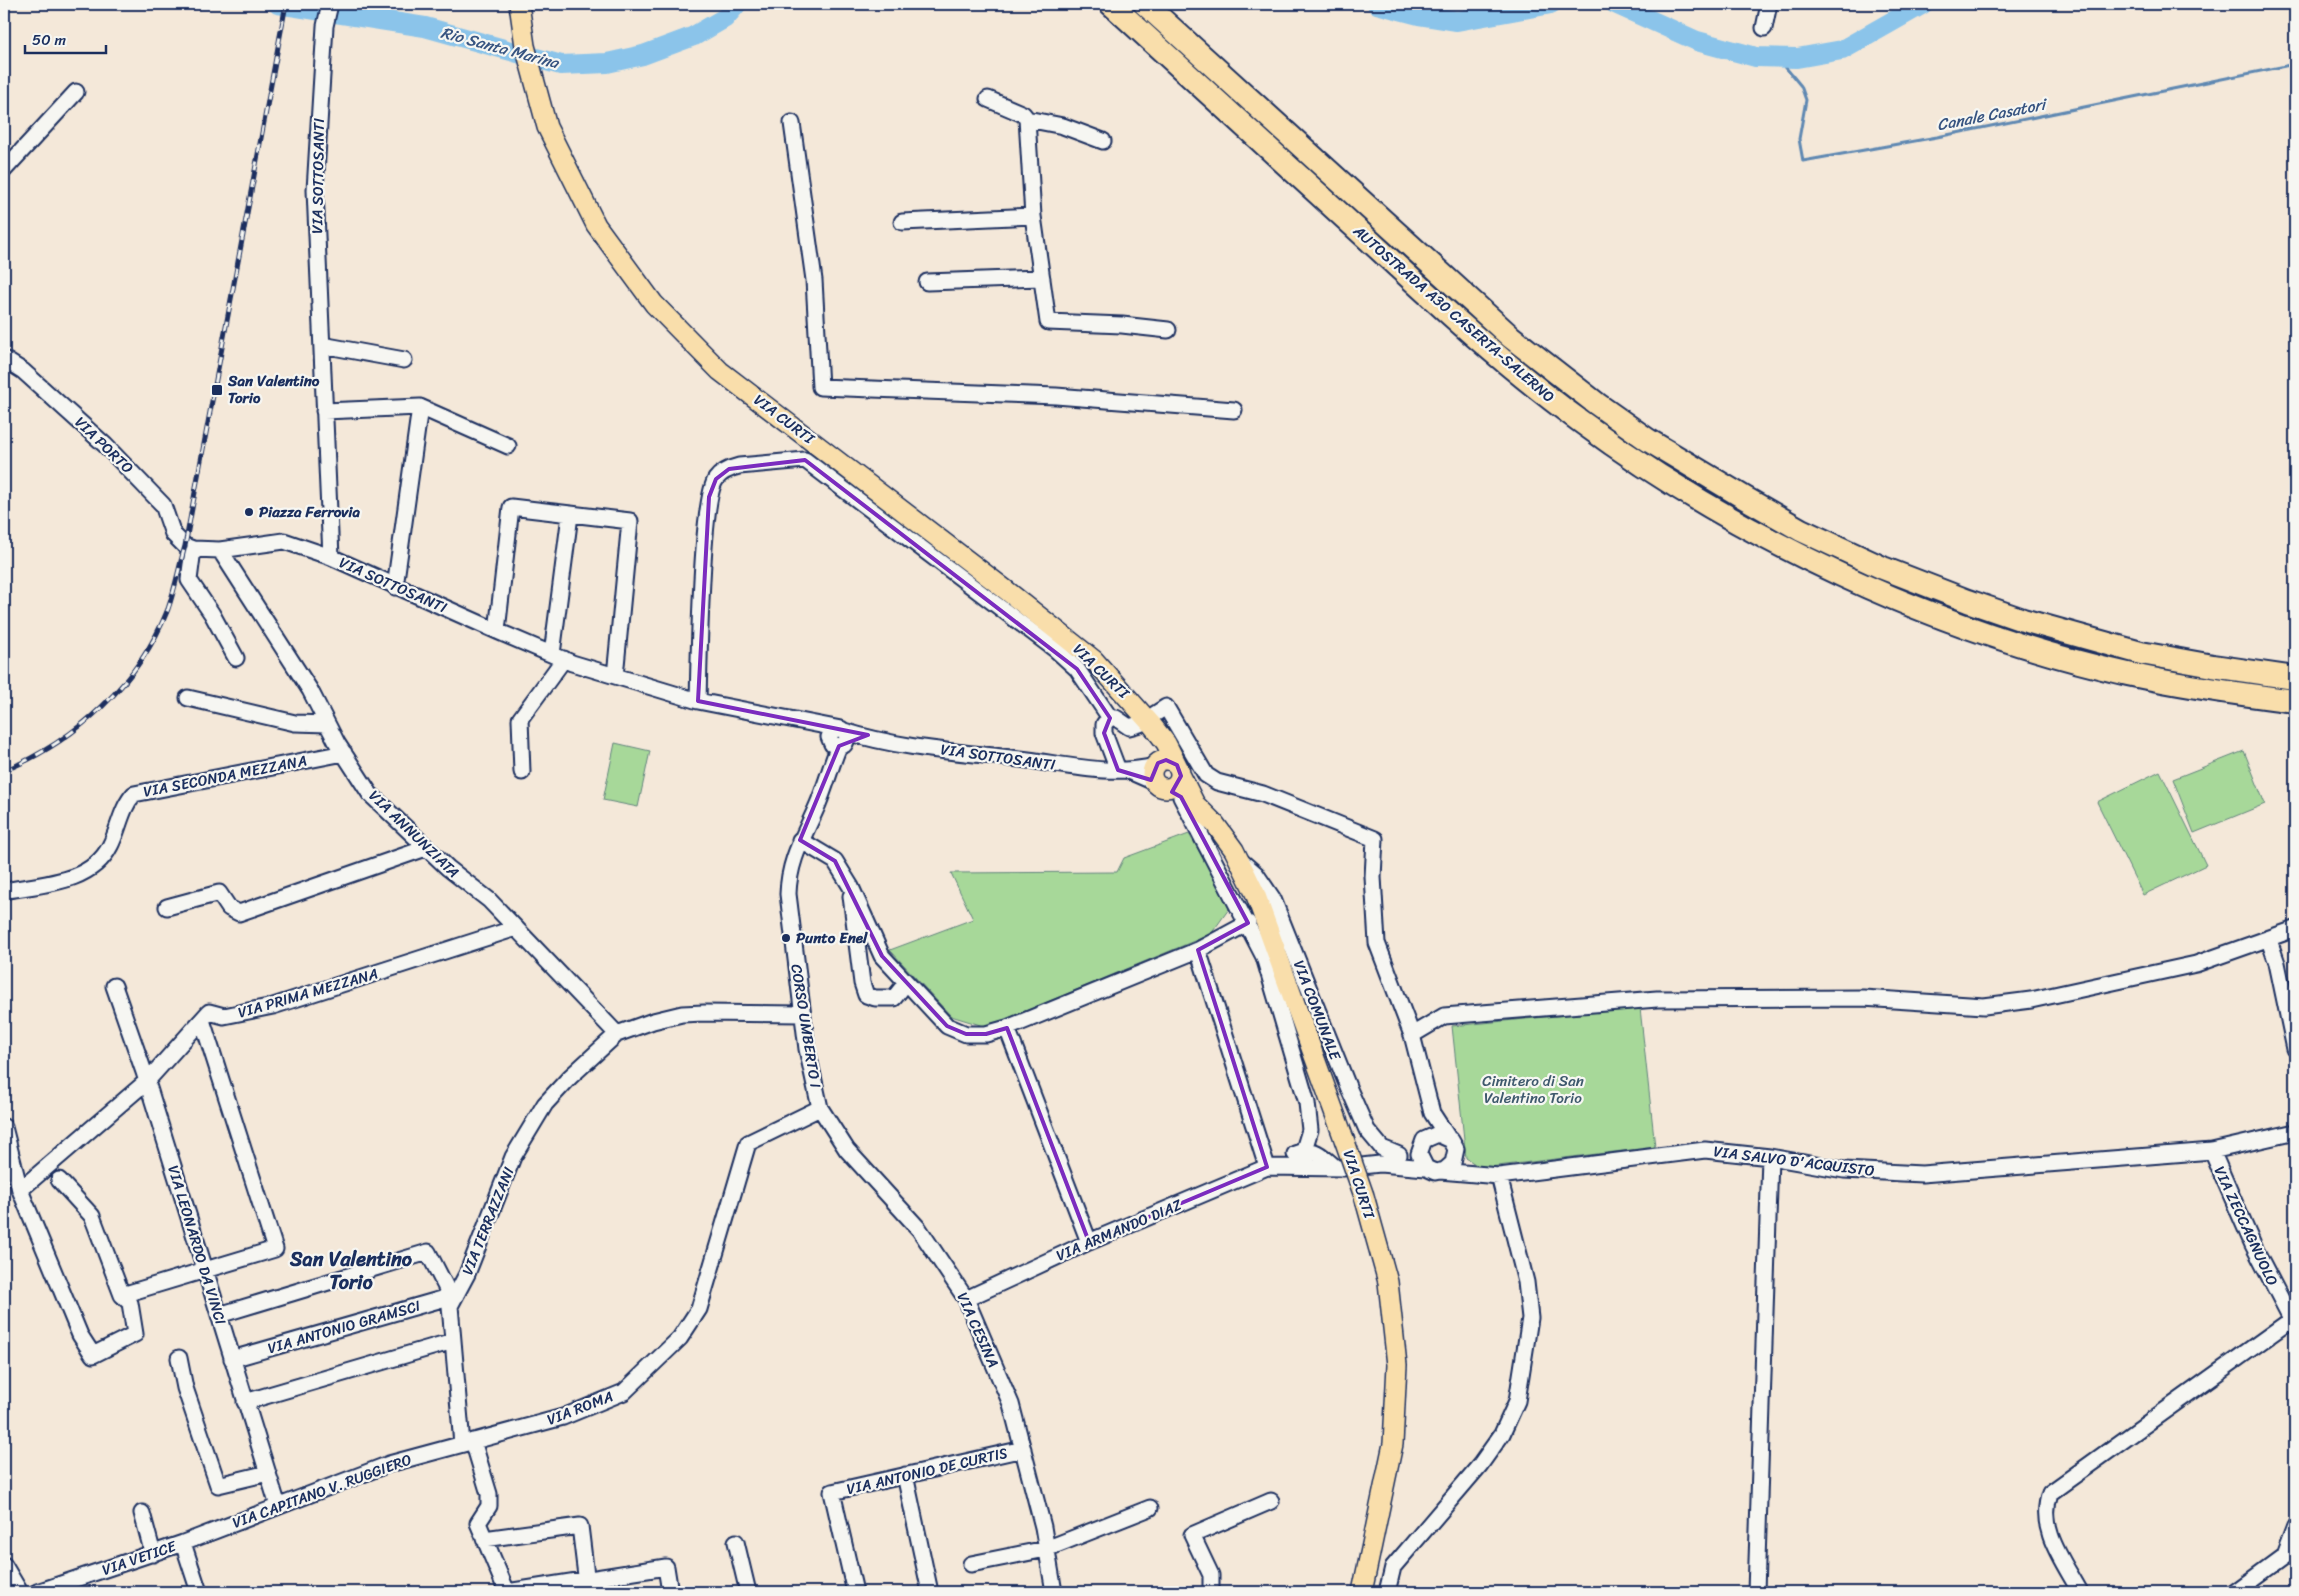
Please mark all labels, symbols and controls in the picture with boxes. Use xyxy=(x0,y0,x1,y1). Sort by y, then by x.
water label: Rio Santa Marina xyxy=(438,18,564,78)
scale bar xyxy=(25,22,106,54)
text: 50 m xyxy=(32,27,67,53)
water label: Canale Casatori xyxy=(1935,89,2051,139)
street label: VIA SOTTOSANTI xyxy=(304,118,332,234)
street label: AUTOSTRADA A30 CASERTA-SALERNO xyxy=(1346,218,1561,409)
place label: San Valentino Torio xyxy=(227,368,320,411)
marker: San Valentino Torio xyxy=(210,383,224,397)
street label: VIA CURTI xyxy=(748,387,821,451)
street label: VIA PORTO xyxy=(68,410,140,480)
place label: Piazza Ferrovia xyxy=(259,499,360,525)
marker: Piazza Ferrovia xyxy=(243,506,255,518)
street label: VIA SOTTOSANTI xyxy=(335,550,452,621)
street label: VIA CURTI xyxy=(1067,637,1136,706)
street label: VIA SOTTOSANTI xyxy=(939,736,1058,778)
street label: VIA SECONDA MEZZANA xyxy=(141,747,309,805)
street label: VIA ANNUNZIATA xyxy=(362,784,466,884)
place label: Punto Enel xyxy=(796,925,868,951)
marker: Punto Enel xyxy=(780,932,792,944)
street label: VIA COMUNALE xyxy=(1286,956,1349,1065)
street label: VIA PRIMA MEZZANA xyxy=(235,961,381,1025)
street label: CORSO UMBERTO I xyxy=(783,962,829,1090)
park label: Cimitero di San Valentino Torio xyxy=(1482,1068,1584,1111)
street label: VIA SALVO D'ACQUISTO xyxy=(1712,1138,1876,1184)
street label: VIA CURTI xyxy=(1336,1146,1383,1223)
street label: VIA LEONARDO DA VINCI xyxy=(160,1162,234,1328)
street label: VIA ZECCAGNUOLO xyxy=(2207,1162,2285,1291)
street label: VIA TERRAZZANI xyxy=(454,1163,522,1279)
street label: VIA ARMANDO DIAZ xyxy=(1052,1192,1186,1268)
district label: San Valentino Torio xyxy=(289,1242,413,1300)
street label: VIA CESINA xyxy=(950,1288,1006,1372)
street label: VIA ANTONIO GRAMSCI xyxy=(264,1293,424,1361)
street label: VIA ROMA xyxy=(543,1383,617,1433)
street label: VIA ANTONIO DE CURTIS xyxy=(844,1440,1010,1502)
street label: VIA CAPITANO V. RUGGIERO xyxy=(229,1446,416,1536)
street label: VIA VETICE xyxy=(98,1533,181,1583)

